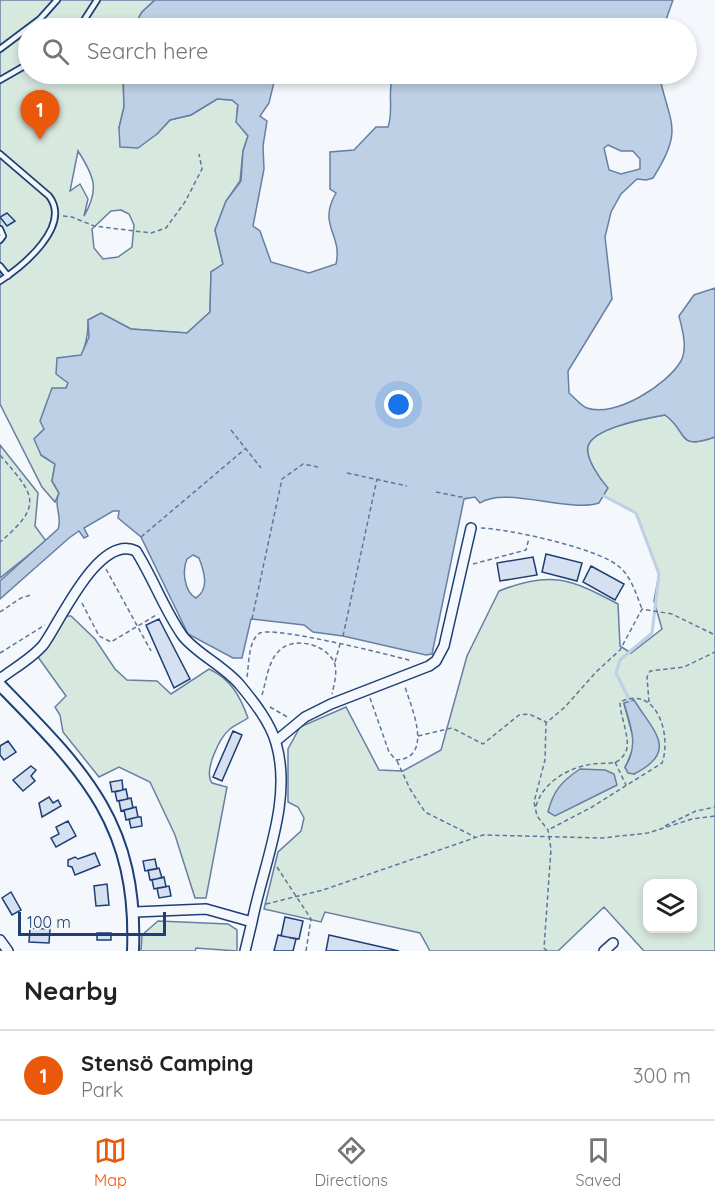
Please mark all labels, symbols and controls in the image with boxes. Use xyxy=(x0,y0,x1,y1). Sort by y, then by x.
search box xyxy=(18,18,697,84)
icon: search xyxy=(39,35,72,68)
text: Search here xyxy=(87,37,208,65)
pin: 1 xyxy=(20,90,60,140)
your location xyxy=(384,390,413,419)
map controls xyxy=(643,879,697,933)
button: layers xyxy=(643,879,697,933)
scale bar xyxy=(18,909,166,936)
text: 100 m xyxy=(27,912,71,932)
text: Nearby xyxy=(24,974,118,1007)
text: Stensö Camping xyxy=(81,1049,254,1077)
text: 1 xyxy=(40,1063,47,1088)
text: 300 m xyxy=(633,1063,691,1088)
text: Park xyxy=(81,1077,123,1102)
tab: Map xyxy=(94,1134,127,1190)
tab: Directions xyxy=(315,1134,388,1190)
tab: Saved xyxy=(576,1134,621,1190)

